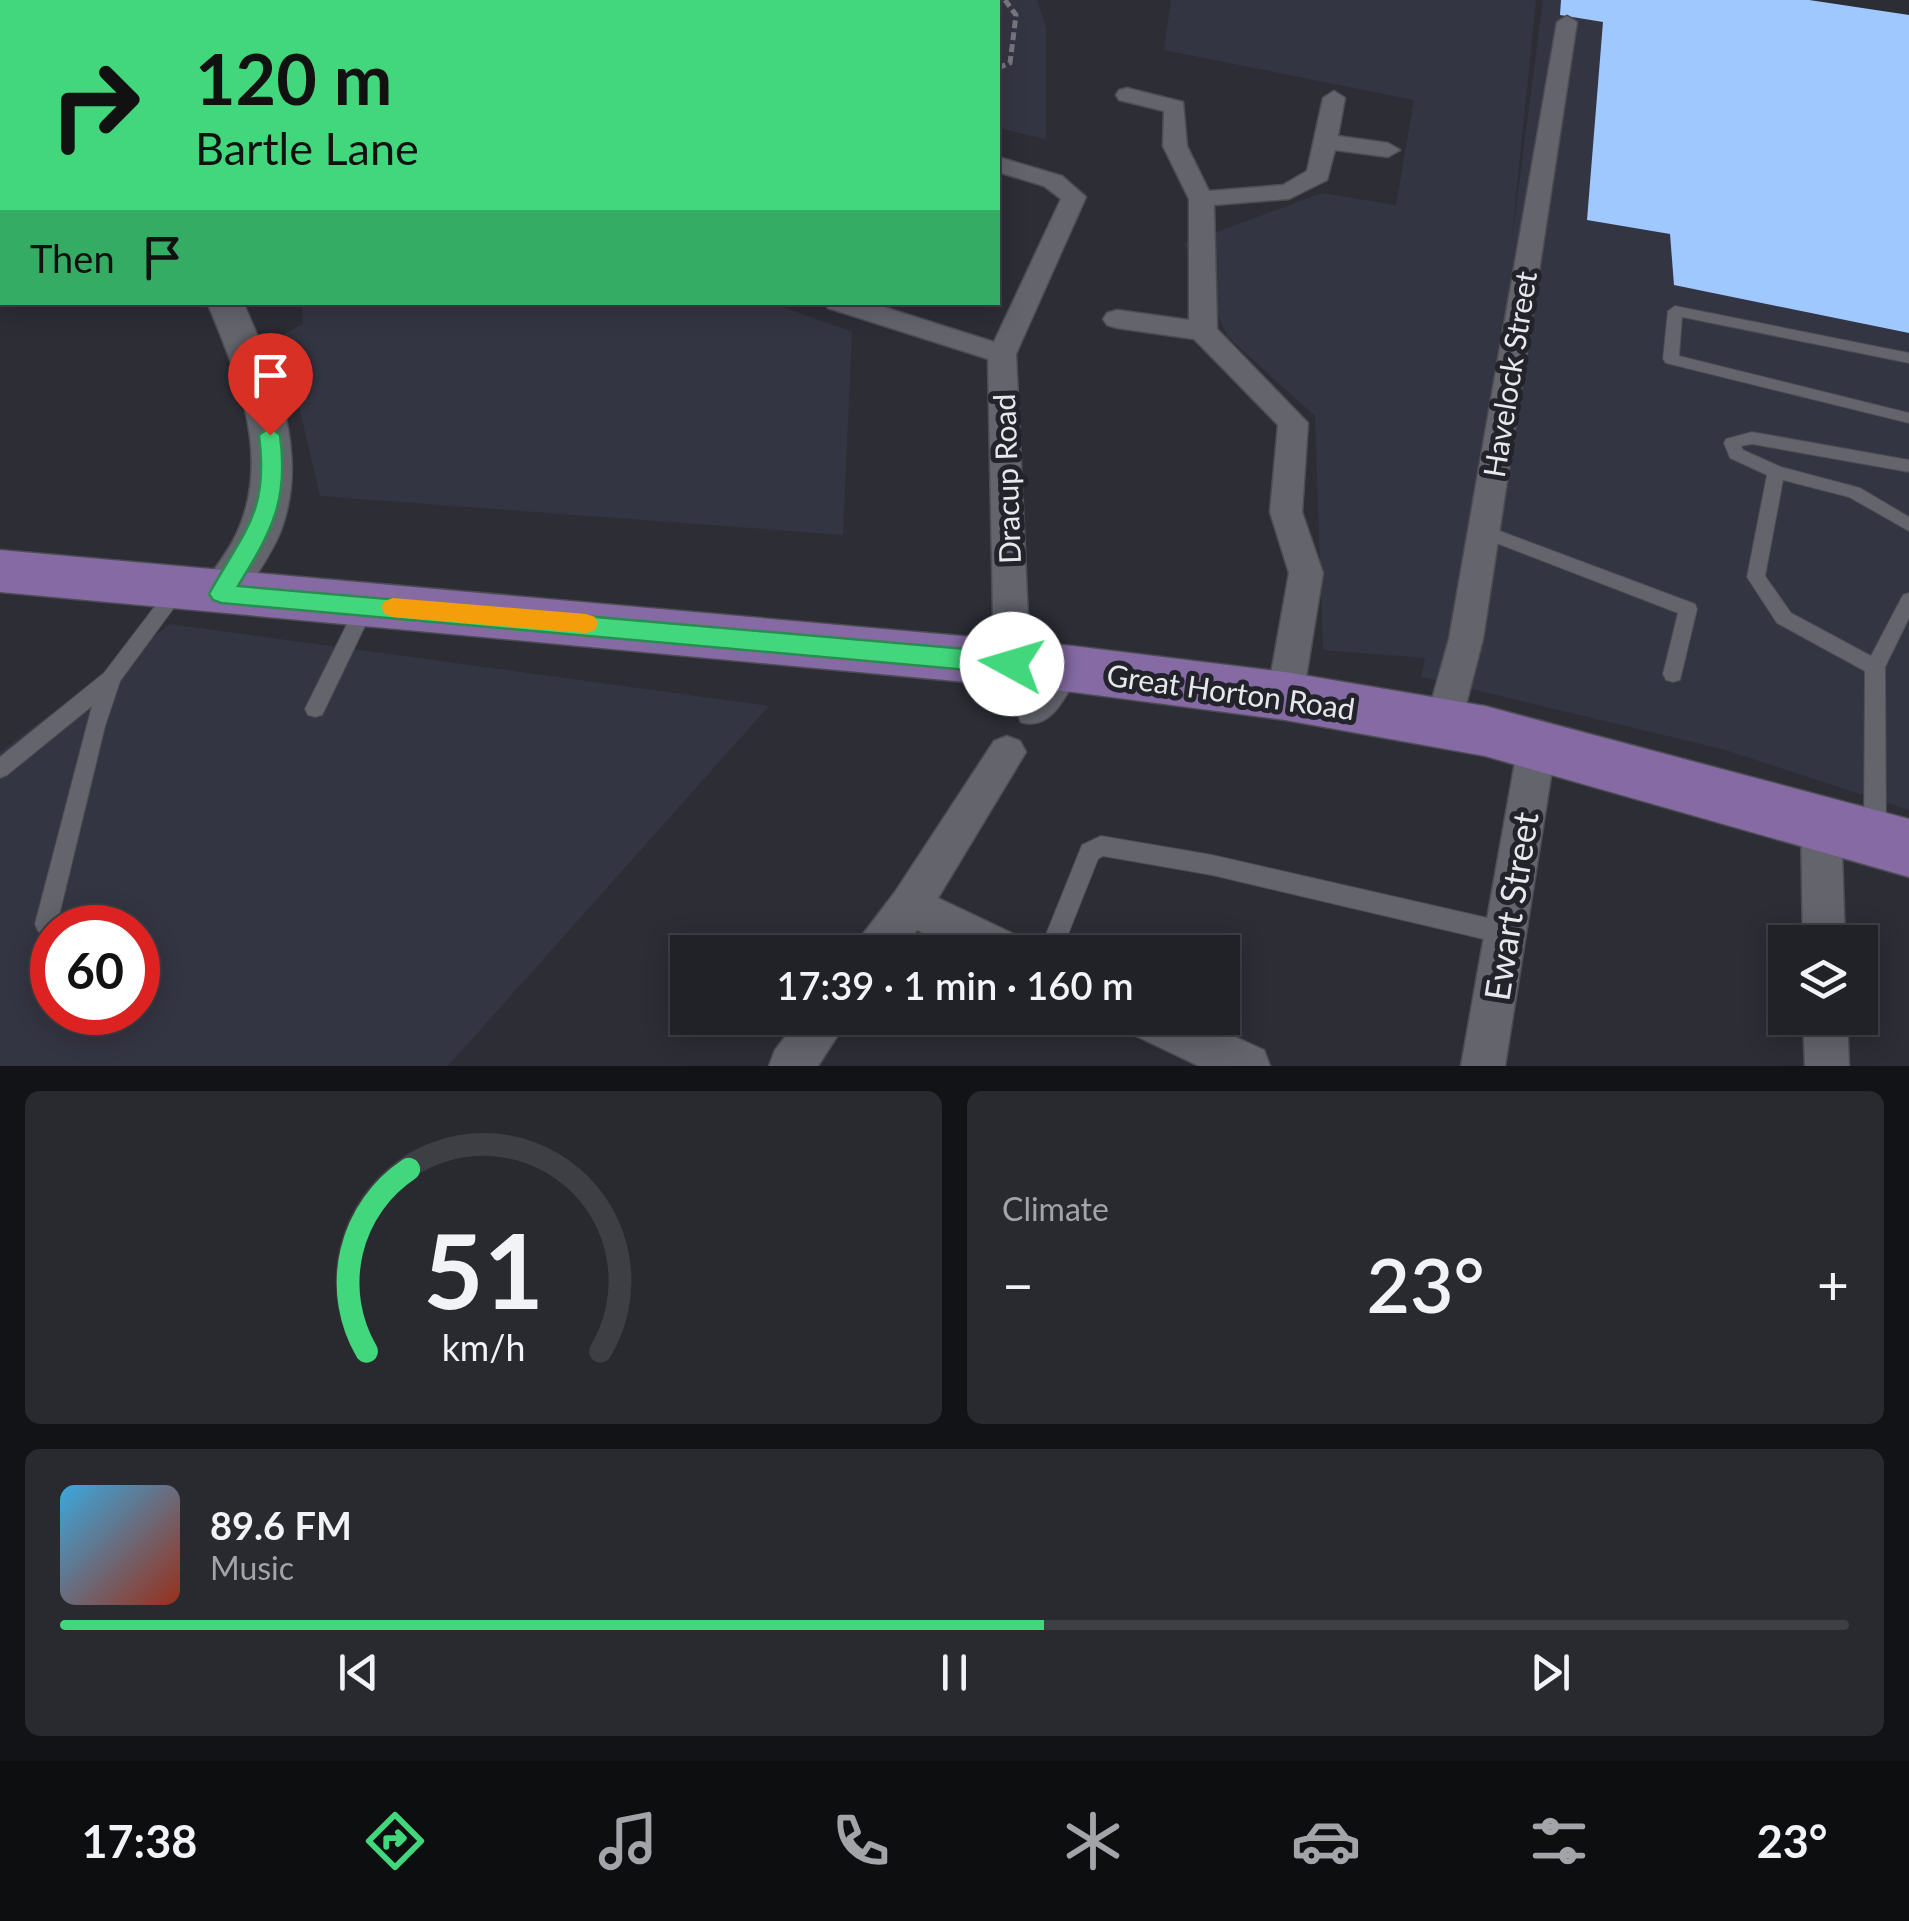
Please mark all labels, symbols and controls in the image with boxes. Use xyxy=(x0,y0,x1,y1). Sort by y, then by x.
text: 120 m xyxy=(195,36,392,120)
icon: right xyxy=(30,40,160,170)
text: Bartle Lane xyxy=(195,121,419,175)
icon: arrive xyxy=(135,230,190,285)
text: Then xyxy=(30,235,115,281)
street label: Havelock Street xyxy=(1475,268,1543,480)
pin xyxy=(228,333,313,436)
icon: arrive xyxy=(243,348,298,403)
street label: Dracup Road xyxy=(985,393,1027,565)
position arrow xyxy=(960,612,1064,716)
street label: Great Horton Road xyxy=(1105,656,1357,726)
street label: Ewart Street xyxy=(1474,808,1546,1003)
speed limit sign: 60 xyxy=(30,905,160,1035)
map controls xyxy=(1768,925,1878,1035)
button: layers xyxy=(1768,925,1878,1035)
text: 17:39 · 1 min · 160 m xyxy=(777,962,1133,1008)
text: Climate xyxy=(1002,1189,1109,1228)
text: 51 xyxy=(423,1206,544,1331)
text: 23° xyxy=(1366,1239,1485,1329)
text: − xyxy=(1002,1251,1034,1317)
text: + xyxy=(1817,1251,1849,1317)
text: km/h xyxy=(442,1326,525,1369)
text: 89.6 FM xyxy=(210,1502,352,1548)
text: Music xyxy=(210,1548,294,1587)
icon: previous xyxy=(331,1645,386,1700)
icon: pause xyxy=(927,1645,982,1700)
icon: next xyxy=(1523,1645,1578,1700)
icon: directions xyxy=(360,1806,430,1876)
icon: music xyxy=(593,1806,663,1876)
icon: phone xyxy=(826,1806,896,1876)
icon: climate xyxy=(1058,1806,1128,1876)
icon: car xyxy=(1291,1806,1361,1876)
icon: filters xyxy=(1524,1806,1594,1876)
text: 17:38 xyxy=(81,1814,197,1868)
text: 23° xyxy=(1757,1814,1828,1868)

